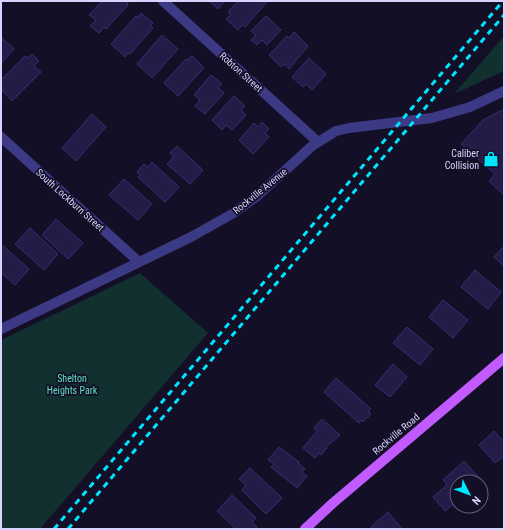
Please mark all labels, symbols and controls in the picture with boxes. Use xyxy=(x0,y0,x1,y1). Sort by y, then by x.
street label: Robton Street xyxy=(217,50,265,94)
place label: Caliber Collision xyxy=(445,148,479,171)
shop icon: Caliber Collision xyxy=(482,150,500,168)
street label: Rockville Avenue xyxy=(231,166,289,216)
street label: South Lockburn Street xyxy=(34,167,106,233)
park label: Shelton Heights Park xyxy=(47,373,98,396)
street label: Rockville Road xyxy=(370,411,422,457)
north arrow xyxy=(449,474,489,514)
text: N xyxy=(469,493,483,507)

